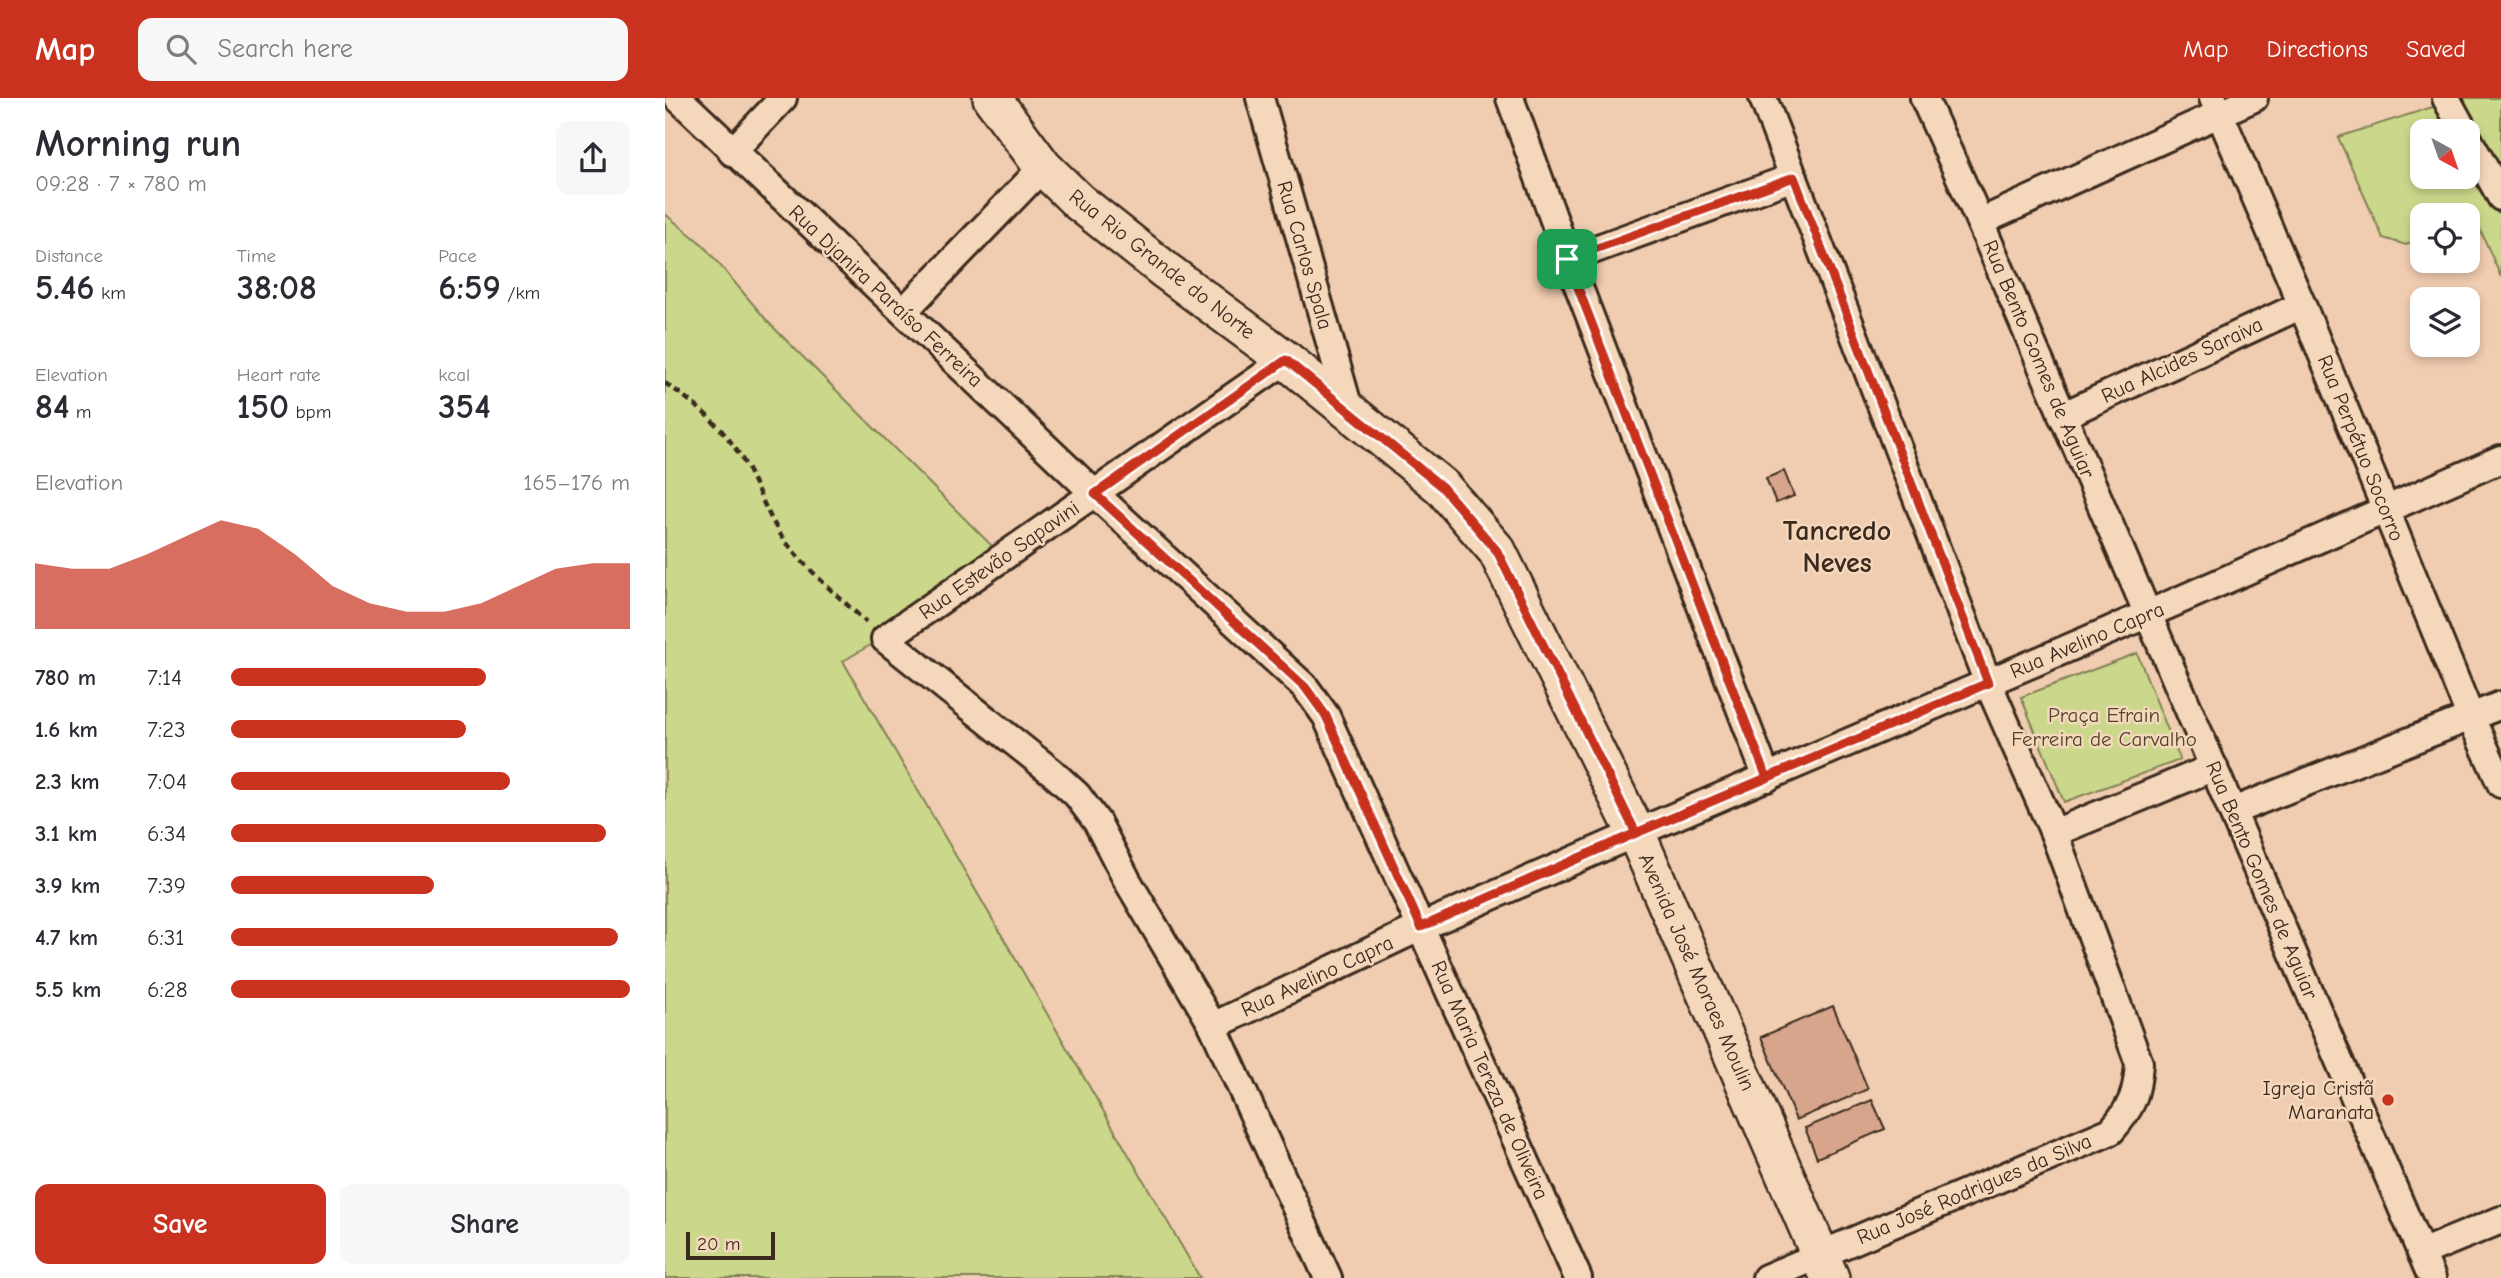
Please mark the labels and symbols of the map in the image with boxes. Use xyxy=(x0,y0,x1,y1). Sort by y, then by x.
north arrow xyxy=(2410,119,2480,189)
street label: Rua Carlos Spala xyxy=(1272,178,1338,332)
street label: Rua Rio Grande do Norte xyxy=(1064,184,1260,344)
street label: Rua Djanira Paraíso Ferreira xyxy=(784,200,988,392)
pin xyxy=(1537,229,1597,289)
street label: Rua Bento Gomes de Aguiar xyxy=(1978,236,2100,482)
street label: Rua Alcides Saraiva xyxy=(2097,312,2267,408)
street label: Rua Perpétuo Socorro xyxy=(2313,351,2409,545)
street label: Rua Estevão Sapavini xyxy=(914,496,1084,624)
district label: Tancredo Neves xyxy=(1783,515,1891,579)
street label: Rua Avelino Capra xyxy=(2006,597,2168,683)
park label: Praça Efrain Ferreira de Carvalho xyxy=(2011,703,2197,751)
street label: Rua Bento Gomes de Aguiar xyxy=(2201,757,2323,1003)
street label: Avenida José Moraes Moulin xyxy=(1634,850,1760,1094)
street label: Rua Avelino Capra xyxy=(1237,930,1397,1022)
street label: Rua Maria Tereza de Oliveira xyxy=(1426,957,1554,1203)
place label: Igreja Cristã Maranata xyxy=(2262,1076,2374,1124)
marker: Igreja Cristã Maranata xyxy=(2380,1092,2396,1108)
street label: Rua José Rodrigues da Silva xyxy=(1853,1129,2095,1249)
scale bar xyxy=(686,1229,775,1261)

